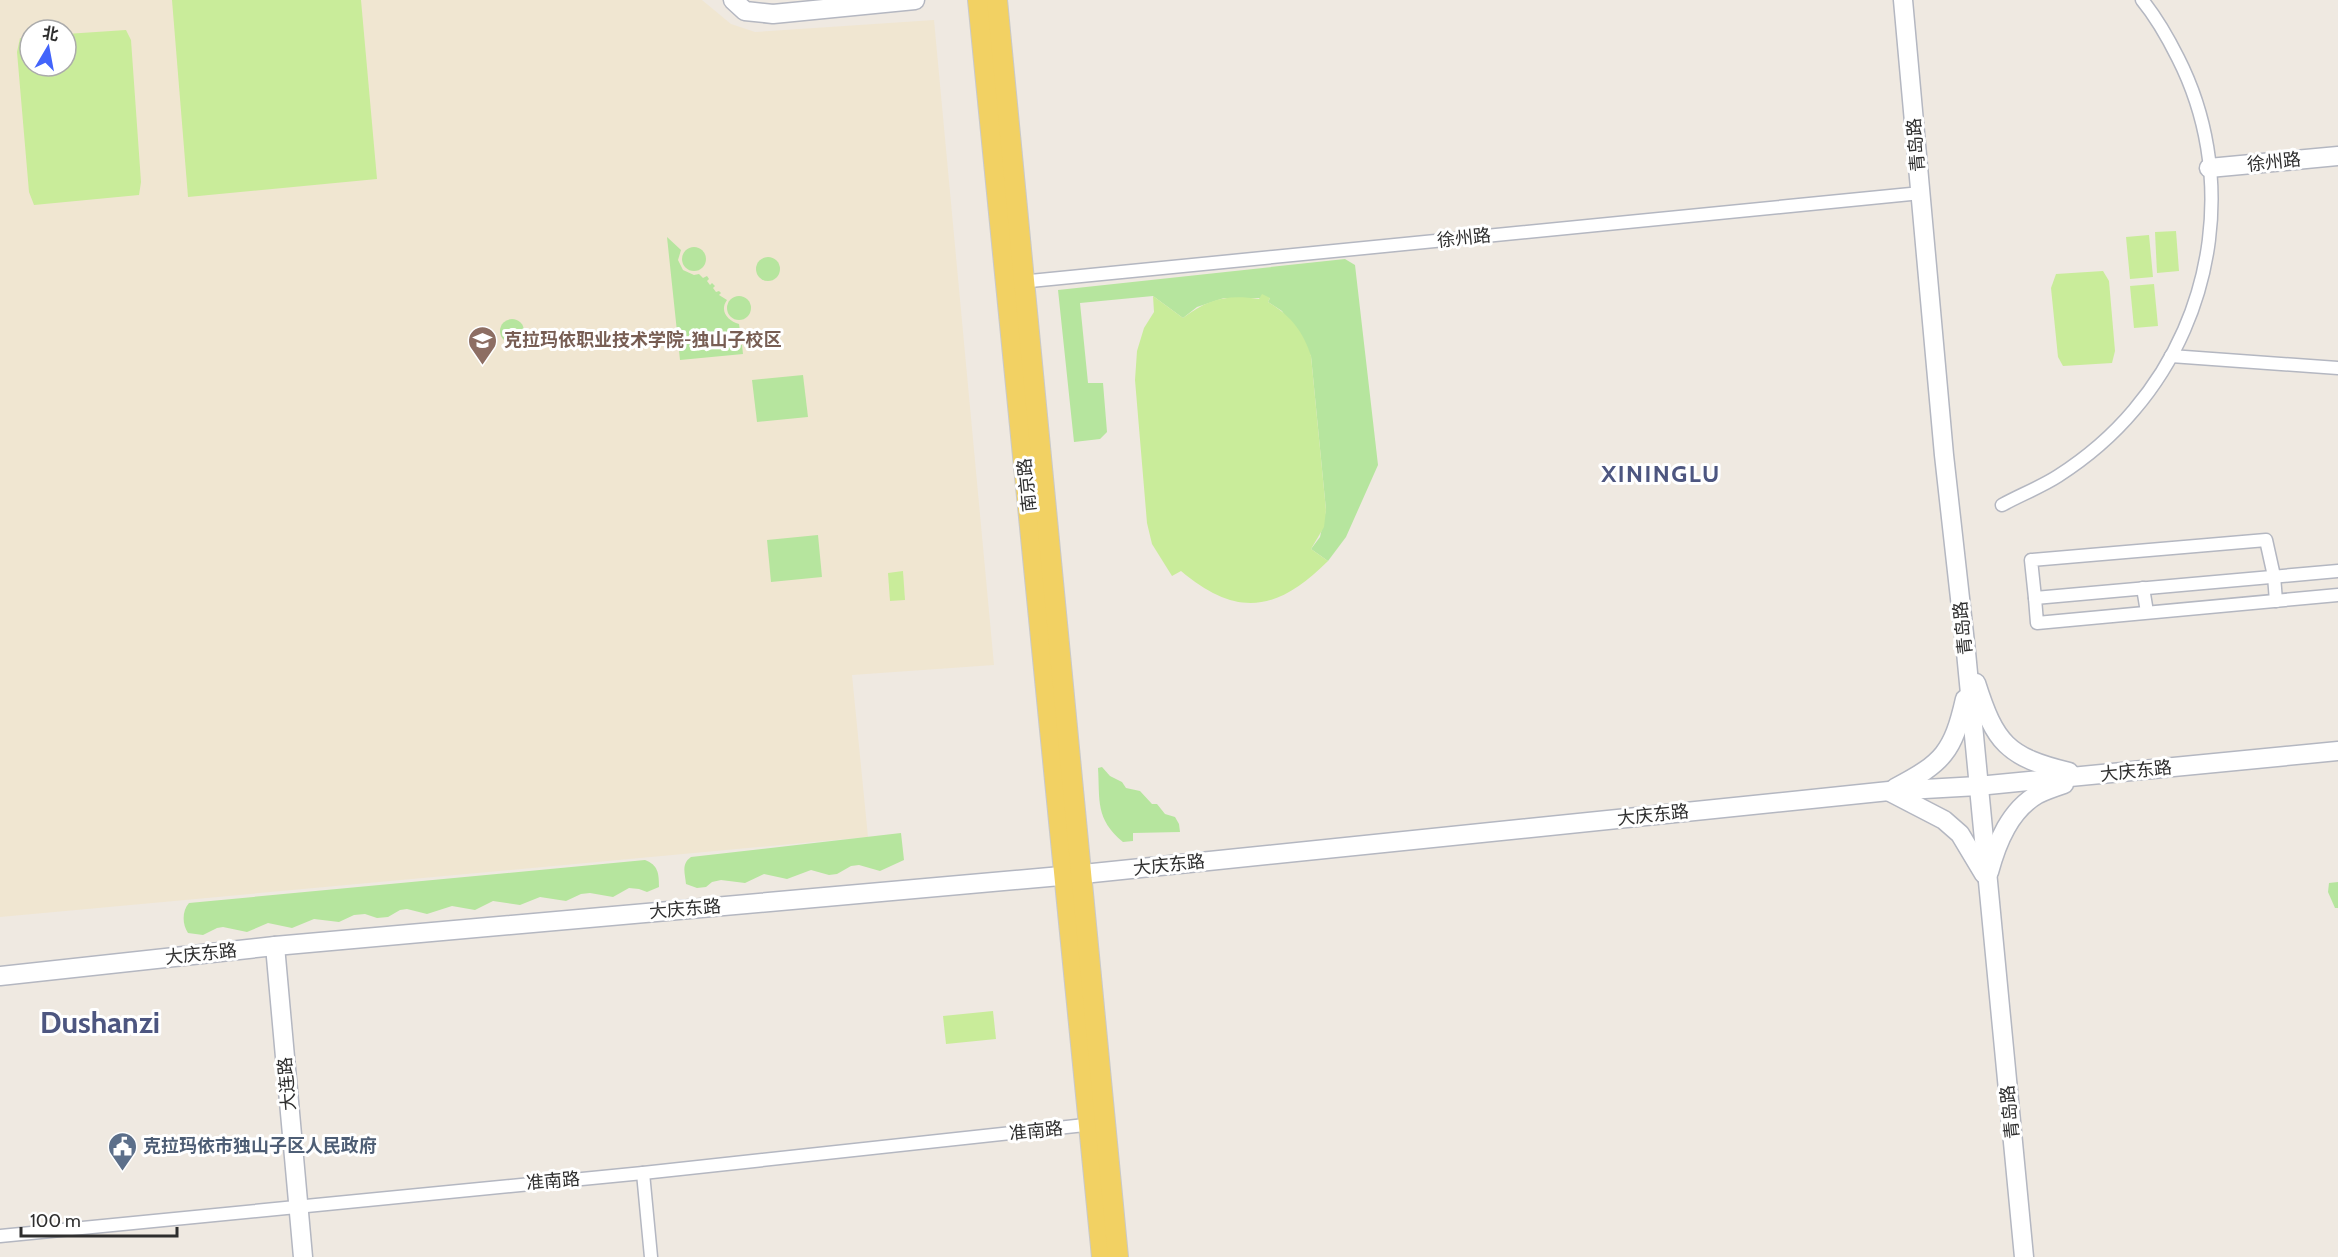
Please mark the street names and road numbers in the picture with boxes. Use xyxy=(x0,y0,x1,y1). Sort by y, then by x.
street label: 青岛路 xyxy=(1903,117,1929,173)
street label: 徐州路 xyxy=(2246,148,2302,176)
street label: 徐州路 xyxy=(1436,224,1492,252)
street label: 南京路 xyxy=(1013,457,1041,513)
street label: 青岛路 xyxy=(1949,600,1977,656)
street label: 大庆东路 xyxy=(2099,756,2173,786)
street label: 大庆东路 xyxy=(1616,800,1690,830)
street label: 大庆东路 xyxy=(1132,850,1206,880)
street label: 大庆东路 xyxy=(648,895,722,923)
street label: 大庆东路 xyxy=(164,939,238,969)
street label: 大连路 xyxy=(274,1056,300,1112)
street label: 青岛路 xyxy=(1996,1084,2024,1140)
street label: 准南路 xyxy=(1008,1117,1064,1145)
street label: 准南路 xyxy=(525,1168,581,1194)

